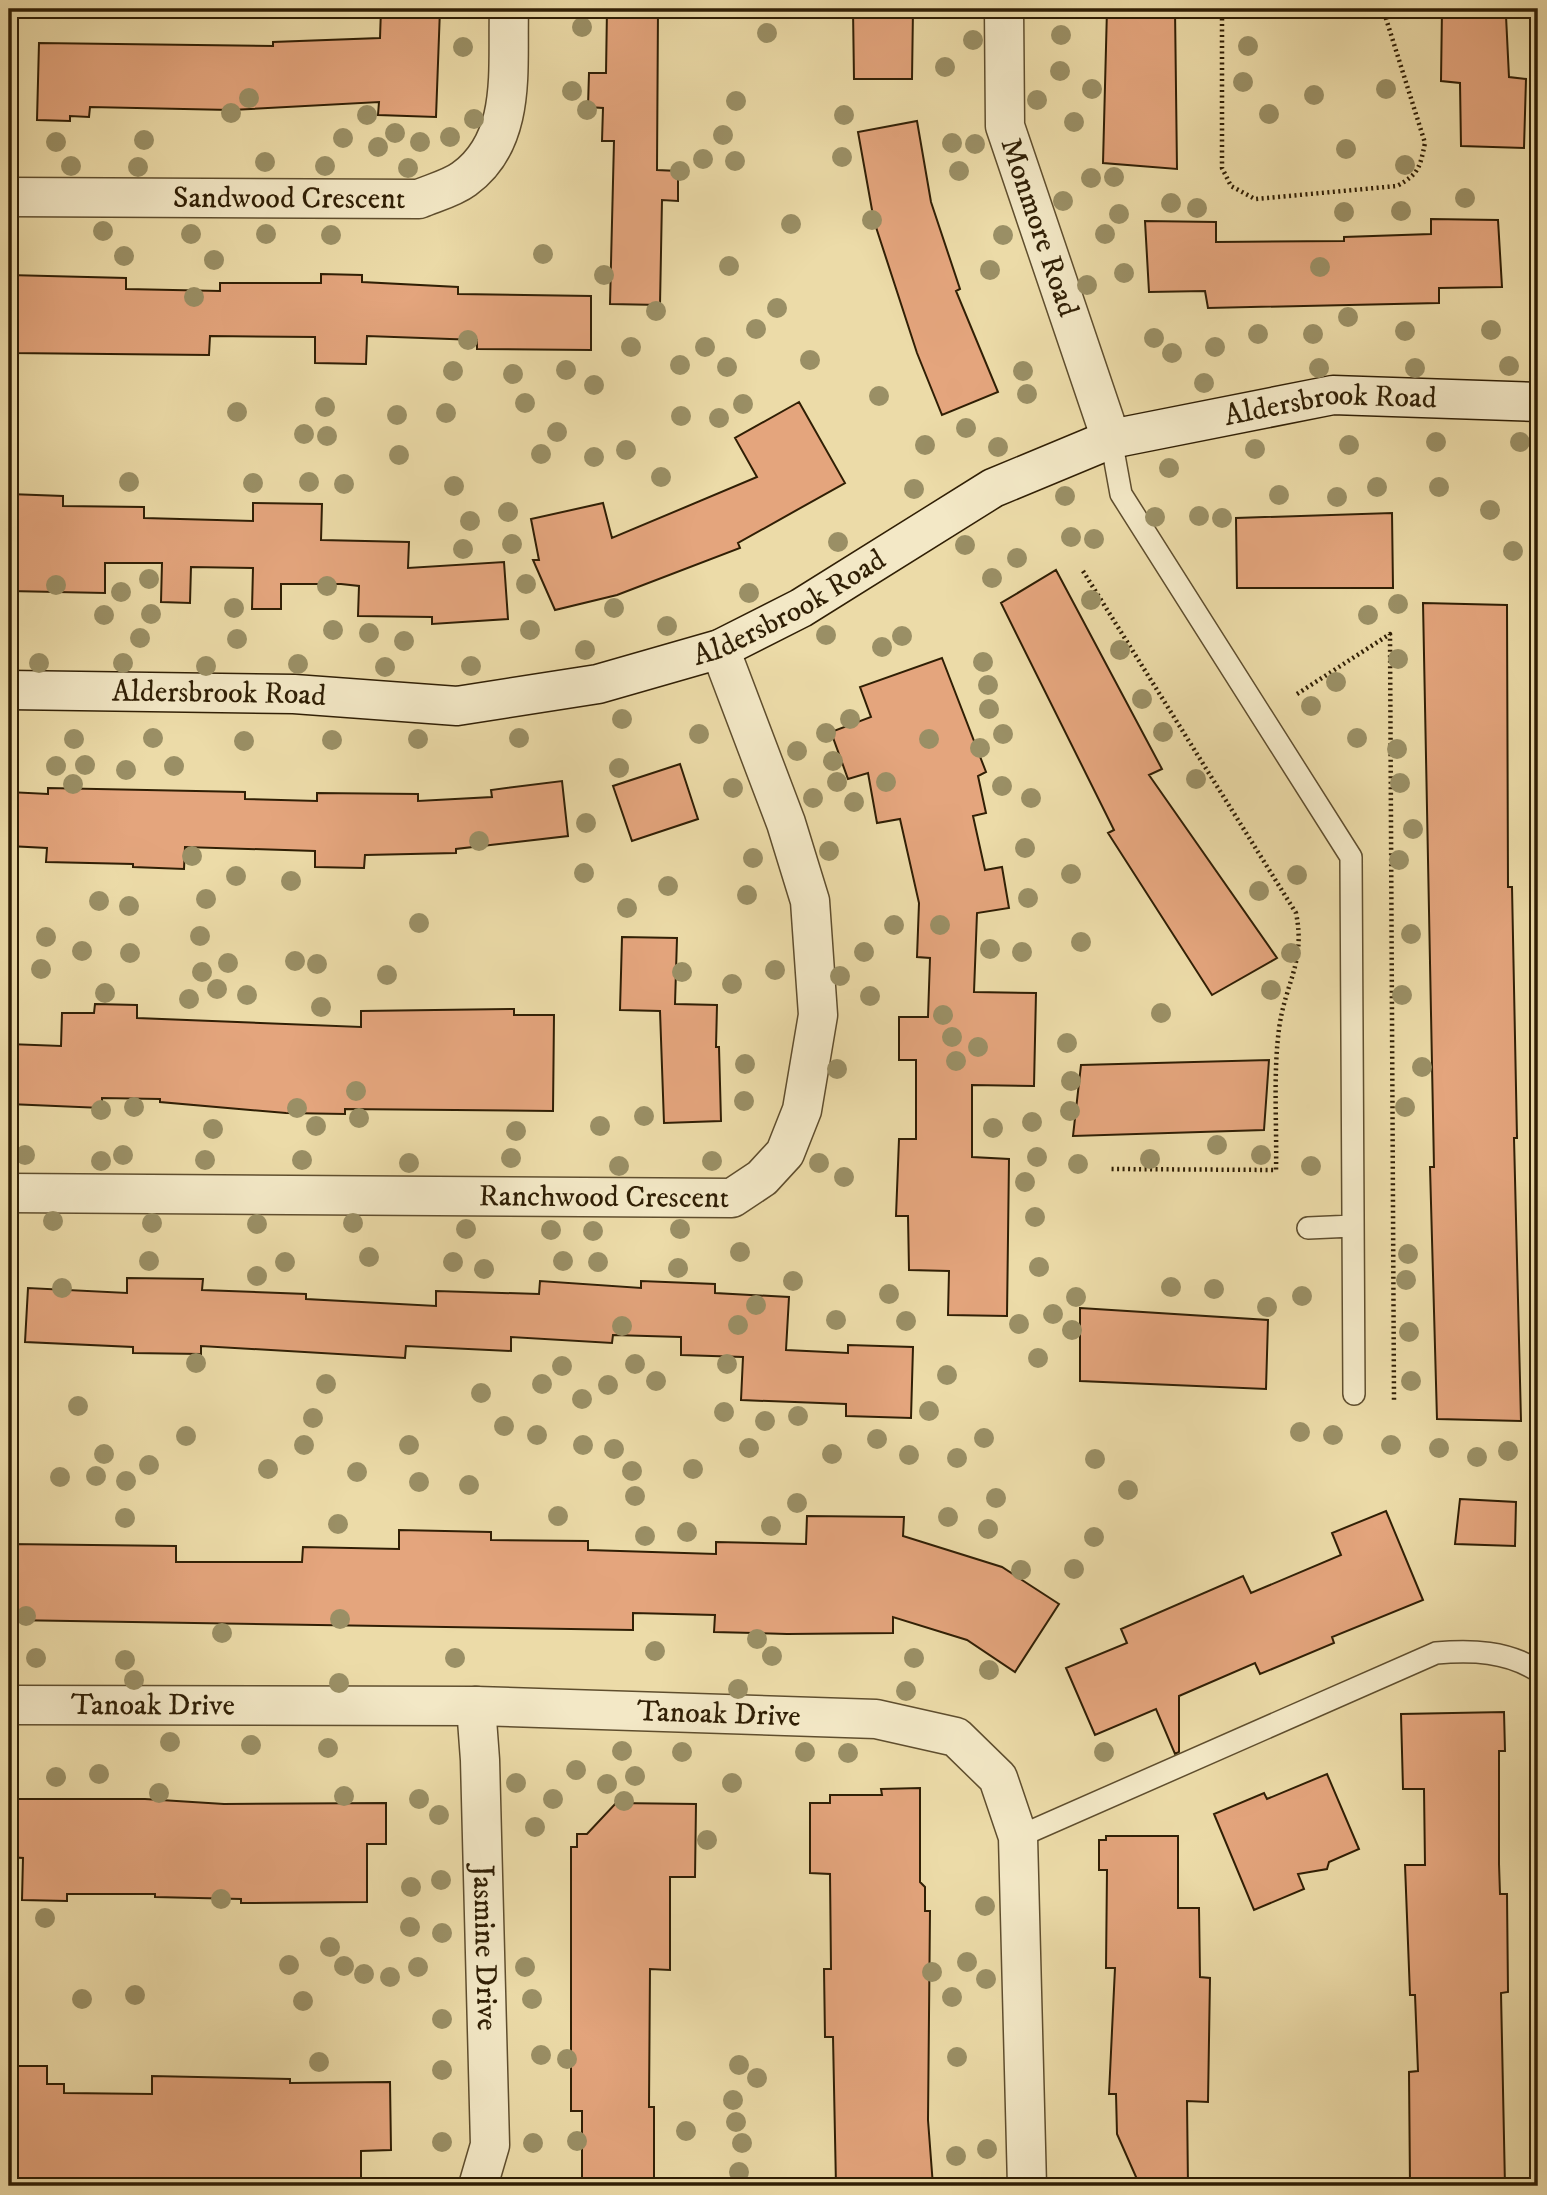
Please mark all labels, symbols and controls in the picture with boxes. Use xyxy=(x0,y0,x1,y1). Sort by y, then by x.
street label: Monmore Road xyxy=(992,133,1087,322)
street label: Sandwood Crescent xyxy=(173,179,405,217)
street label: Aldersbrook Road xyxy=(1221,376,1437,435)
street label: Aldersbrook Road xyxy=(689,541,892,674)
street label: Aldersbrook Road xyxy=(112,673,327,715)
street label: Ranchwood Crescent xyxy=(479,1178,729,1216)
street label: Tanoak Drive xyxy=(71,1687,235,1724)
street label: Tanoak Drive xyxy=(636,1693,801,1735)
street label: Jasmine Drive xyxy=(464,1861,506,2031)

